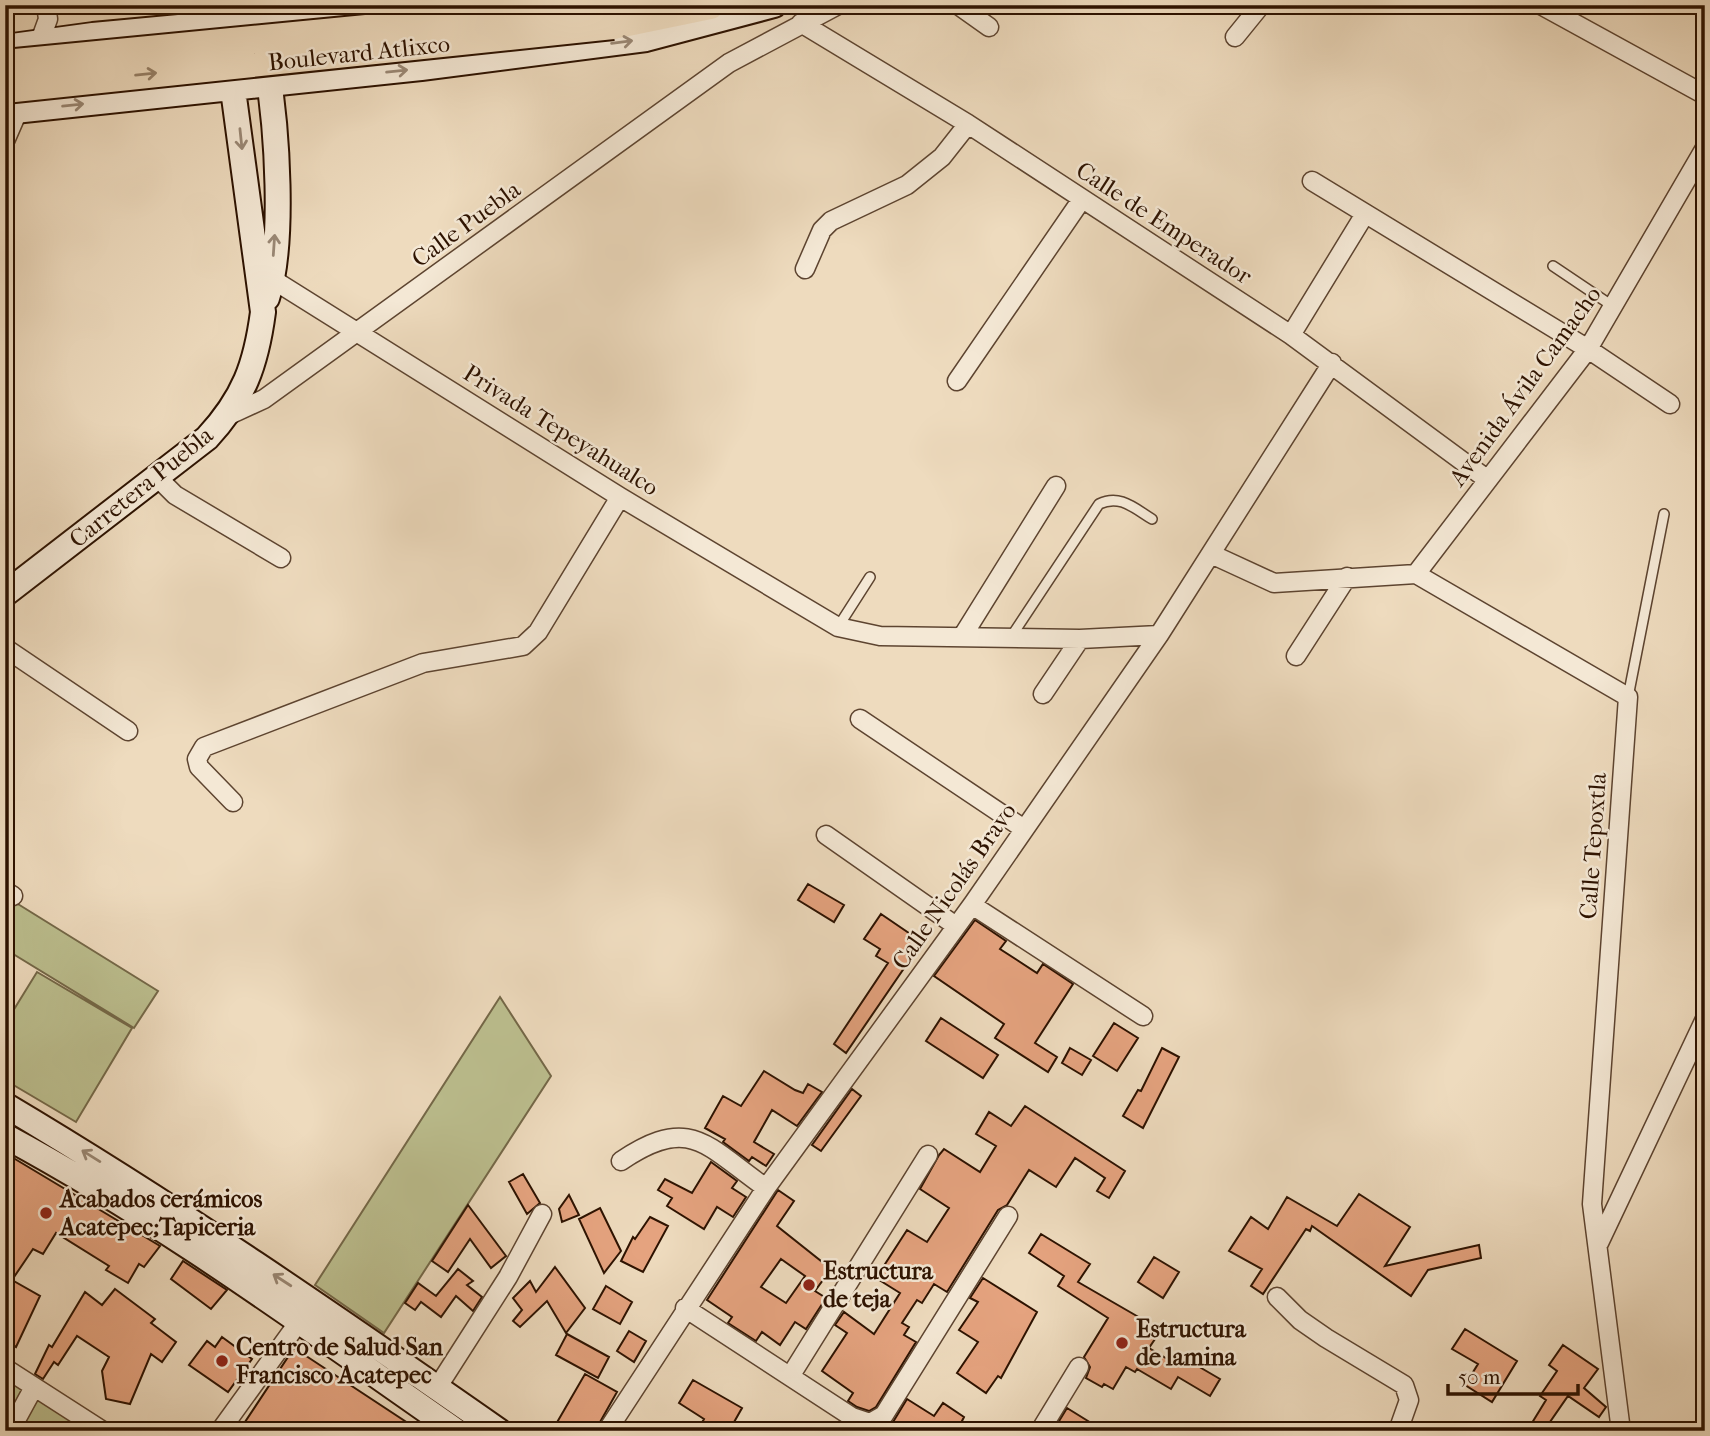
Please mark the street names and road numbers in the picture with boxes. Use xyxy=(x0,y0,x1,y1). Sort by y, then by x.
street label: Boulevard Atlixco xyxy=(267,30,451,76)
street label: Calle de Emperador xyxy=(1071,156,1258,291)
street label: Calle Puebla xyxy=(406,175,526,273)
street label: Avenida Ávila Camacho xyxy=(1442,280,1607,492)
street label: Privada Tepeyahualco xyxy=(458,359,664,501)
street label: Carretera Puebla xyxy=(64,420,219,553)
street label: Calle Tepoxtla xyxy=(1574,771,1612,920)
street label: Calle Nicolás Bravo xyxy=(886,797,1022,975)

